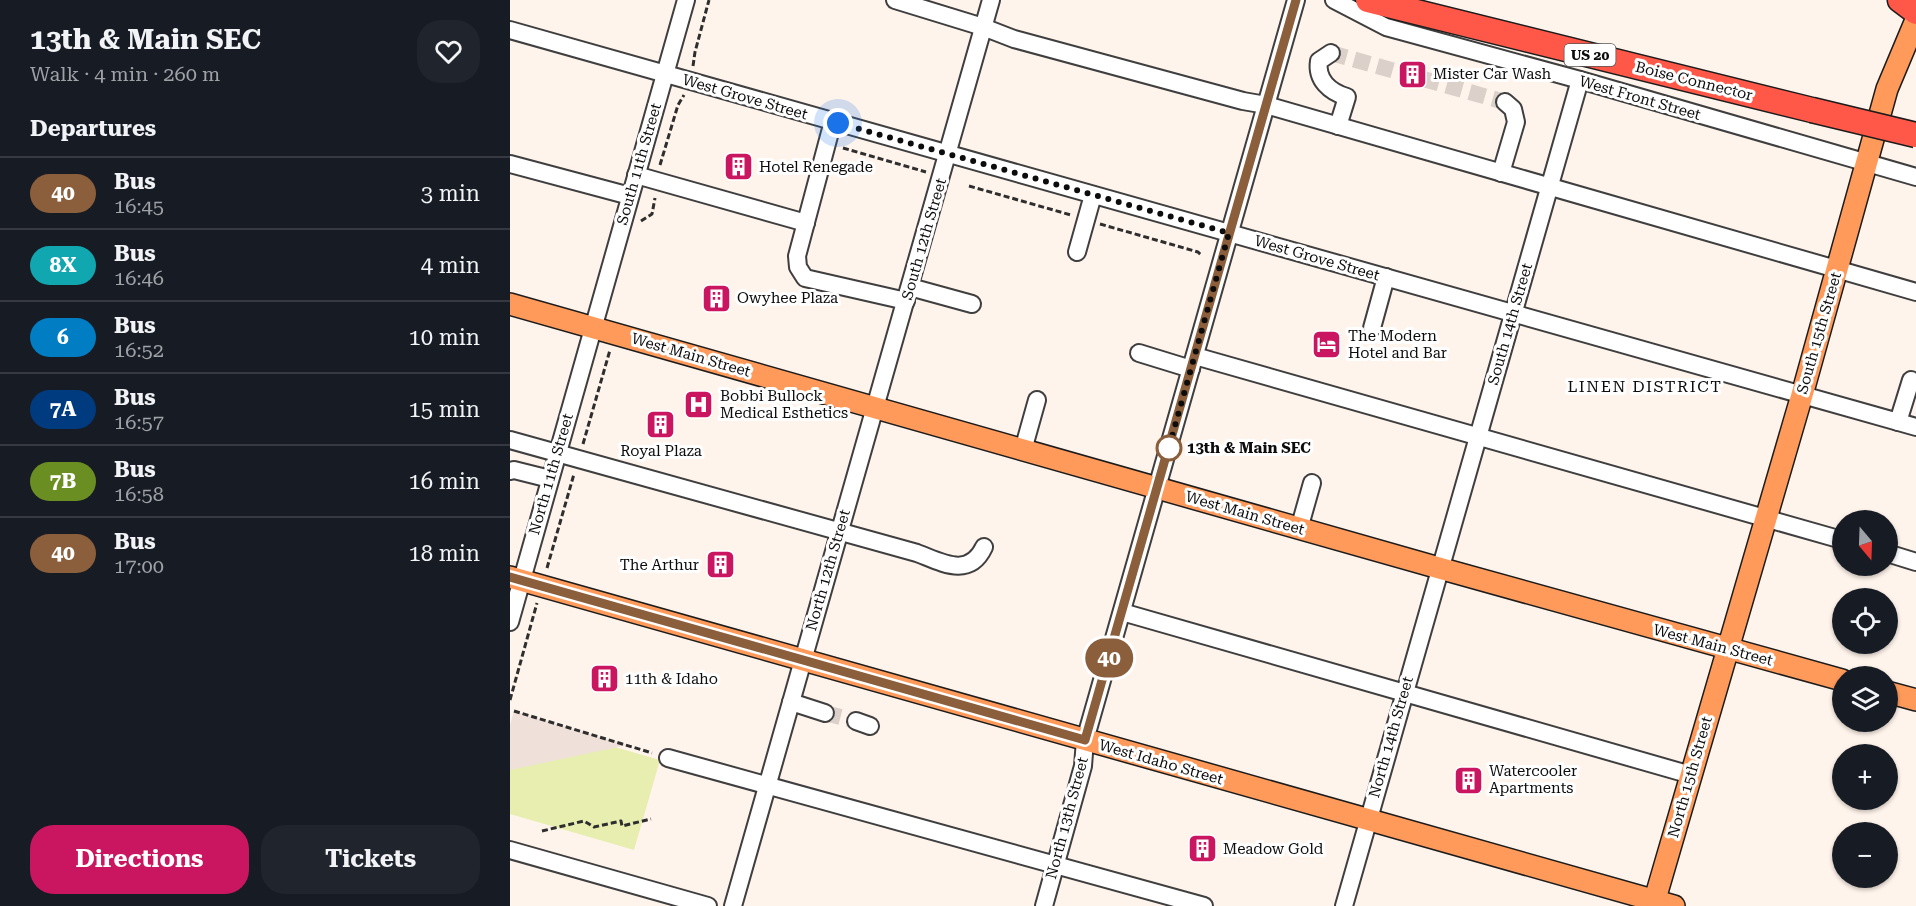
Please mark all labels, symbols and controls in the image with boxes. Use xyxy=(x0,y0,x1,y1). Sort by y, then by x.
button: heart xyxy=(417,20,480,83)
text: 13th & Main SEC xyxy=(30,23,261,56)
road number: US 20 xyxy=(1564,44,1616,66)
building icon: Mister Car Wash xyxy=(1396,58,1428,90)
street label: Boise Connector xyxy=(1634,58,1754,104)
text: Walk · 4 min · 260 m xyxy=(30,62,220,86)
place label: Mister Car Wash xyxy=(1433,65,1552,83)
street label: West Grove Street xyxy=(680,71,810,124)
street label: West Front Street xyxy=(1577,72,1703,124)
street label: South 11th Street xyxy=(613,101,665,227)
your location xyxy=(823,108,853,138)
text: Departures xyxy=(30,116,156,141)
building icon: Hotel Renegade xyxy=(722,151,754,183)
place label: Hotel Renegade xyxy=(759,158,873,176)
text: Bus xyxy=(114,169,156,194)
street label: South 12th Street xyxy=(898,176,950,302)
text: 40 xyxy=(51,181,75,205)
text: 3 min xyxy=(421,181,480,206)
text: 16:45 xyxy=(114,194,164,218)
street label: West Grove Street xyxy=(1252,232,1382,285)
text: Bus xyxy=(114,241,156,266)
text: 8X xyxy=(49,253,77,277)
text: 4 min xyxy=(421,253,480,278)
street label: South 14th Street xyxy=(1484,261,1536,387)
text: 16:46 xyxy=(114,266,164,290)
street label: South 15th Street xyxy=(1793,270,1845,396)
building icon: Owyhee Plaza xyxy=(700,282,732,314)
place label: Owyhee Plaza xyxy=(737,289,838,307)
text: Bus xyxy=(114,313,156,338)
text: 6 xyxy=(57,325,69,349)
text: 10 min xyxy=(409,325,480,350)
place label: The Modern Hotel and Bar xyxy=(1348,327,1447,362)
street label: West Main Street xyxy=(629,329,753,381)
hotel icon: The Modern Hotel and Bar xyxy=(1311,329,1343,361)
text: 16:52 xyxy=(114,338,164,362)
district label: LINEN DISTRICT xyxy=(1567,377,1723,396)
text: Bus xyxy=(114,385,156,410)
place label: Bobbi Bullock Medical Esthetics xyxy=(720,387,848,422)
hospital icon: Bobbi Bullock Medical Esthetics xyxy=(683,389,715,421)
text: 7A xyxy=(50,397,76,421)
text: 15 min xyxy=(409,397,480,422)
building icon: Royal Plaza xyxy=(645,408,677,440)
text: 16:57 xyxy=(114,410,164,434)
street label: North 11th Street xyxy=(525,411,577,537)
marker: 13th & Main SEC xyxy=(1156,435,1182,461)
place label: 13th & Main SEC xyxy=(1187,439,1311,457)
place label: Royal Plaza xyxy=(620,442,702,460)
text: Bus xyxy=(114,457,156,482)
text: 7B xyxy=(50,469,76,493)
text: 16 min xyxy=(409,469,480,494)
text: 16:58 xyxy=(114,482,164,506)
street label: West Main Street xyxy=(1183,487,1307,539)
street label: North 12th Street xyxy=(802,507,854,633)
north arrow xyxy=(1832,510,1898,576)
map controls xyxy=(1832,510,1898,888)
text: Bus xyxy=(114,529,156,554)
text: 40 xyxy=(51,541,75,565)
text: 18 min xyxy=(409,541,480,566)
building icon: The Arthur xyxy=(704,549,736,581)
text: 17:00 xyxy=(114,554,164,578)
place label: The Arthur xyxy=(620,556,699,574)
button: locate xyxy=(1832,588,1898,654)
street label: West Main Street xyxy=(1651,620,1775,670)
line badge: 40 xyxy=(1082,638,1136,678)
text: 40 xyxy=(1097,646,1121,670)
building icon: 11th & Idaho xyxy=(588,663,620,695)
button: layers xyxy=(1832,666,1898,732)
place label: 11th & Idaho xyxy=(625,670,718,688)
street label: North 14th Street xyxy=(1365,674,1417,800)
street label: North 15th Street xyxy=(1664,714,1716,840)
street label: West Idaho Street xyxy=(1097,736,1226,788)
button: + xyxy=(1832,744,1898,810)
street label: North 13th Street xyxy=(1042,755,1092,881)
place label: Watercooler Apartments xyxy=(1489,762,1577,797)
building icon: Watercooler Apartments xyxy=(1452,764,1484,796)
button: − xyxy=(1832,822,1898,888)
button: Directions xyxy=(30,825,249,894)
button: Tickets xyxy=(261,825,480,894)
building icon: Meadow Gold xyxy=(1186,833,1218,865)
place label: Meadow Gold xyxy=(1223,840,1324,858)

